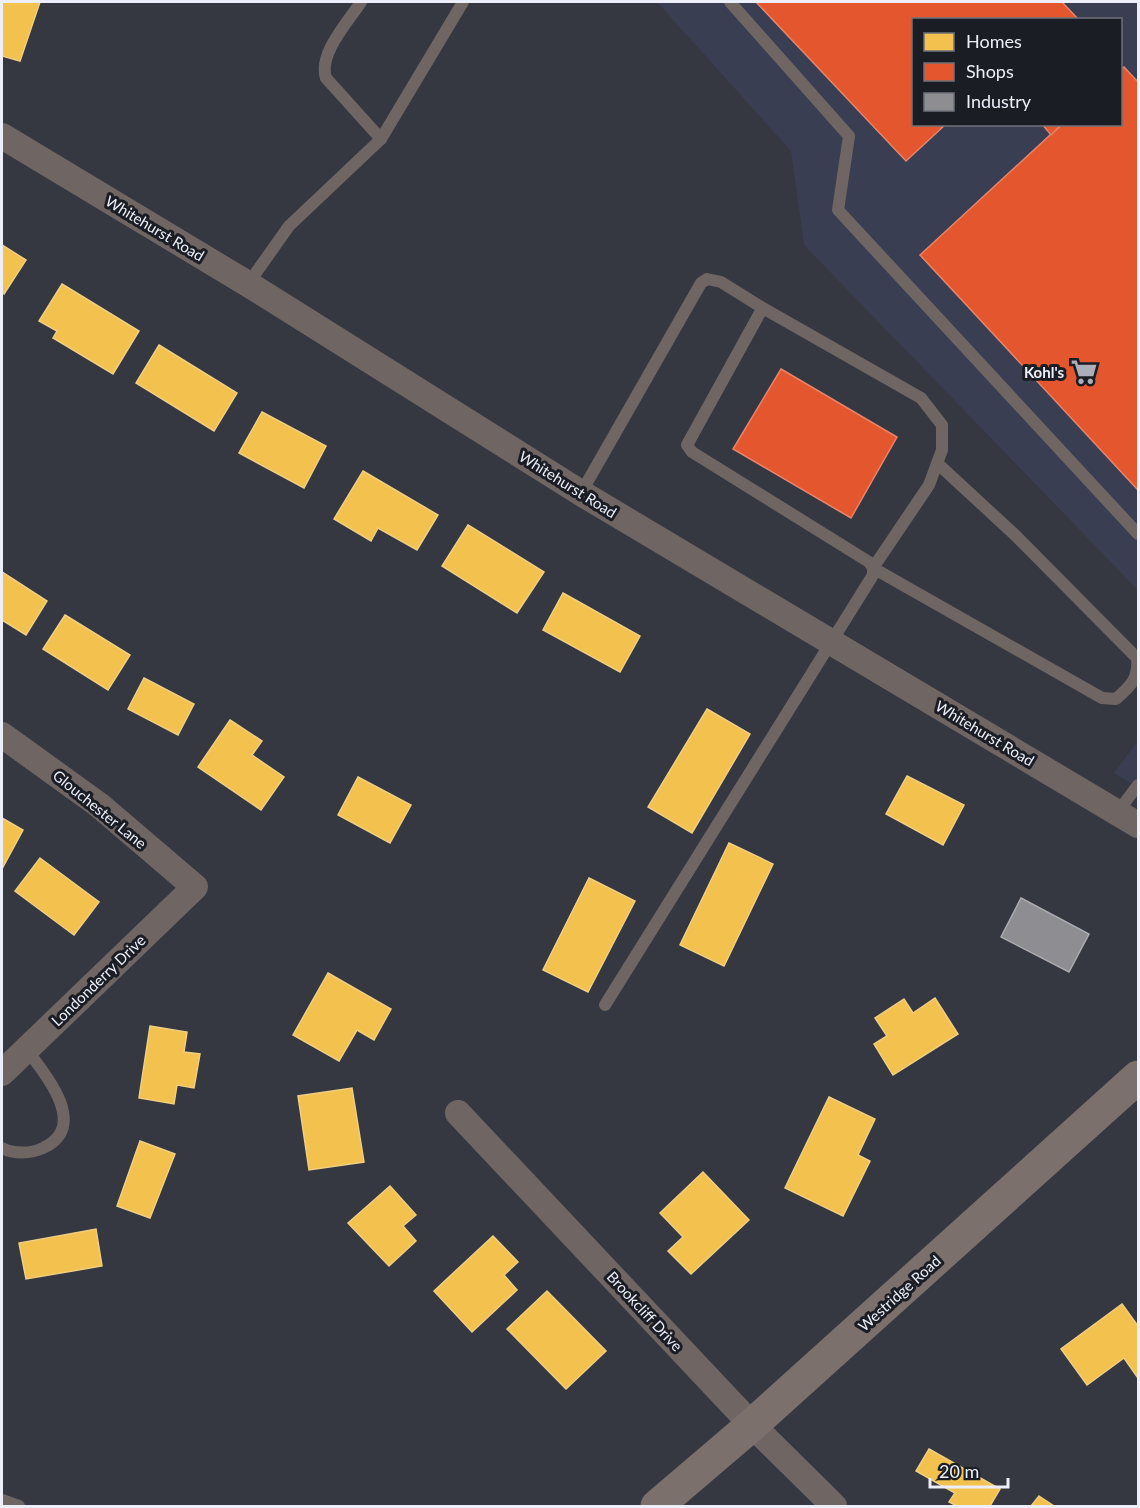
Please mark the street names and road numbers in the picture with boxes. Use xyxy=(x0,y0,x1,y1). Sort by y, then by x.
street label: Whitehurst Road xyxy=(102,191,208,265)
street label: Whitehurst Road xyxy=(516,447,620,521)
street label: Whitehurst Road xyxy=(932,696,1038,770)
street label: Glouchester Lane xyxy=(50,766,150,852)
street label: Londonderry Drive xyxy=(47,931,149,1029)
street label: Westridge Road xyxy=(854,1251,944,1335)
street label: Brookcliff Drive xyxy=(603,1267,687,1355)

